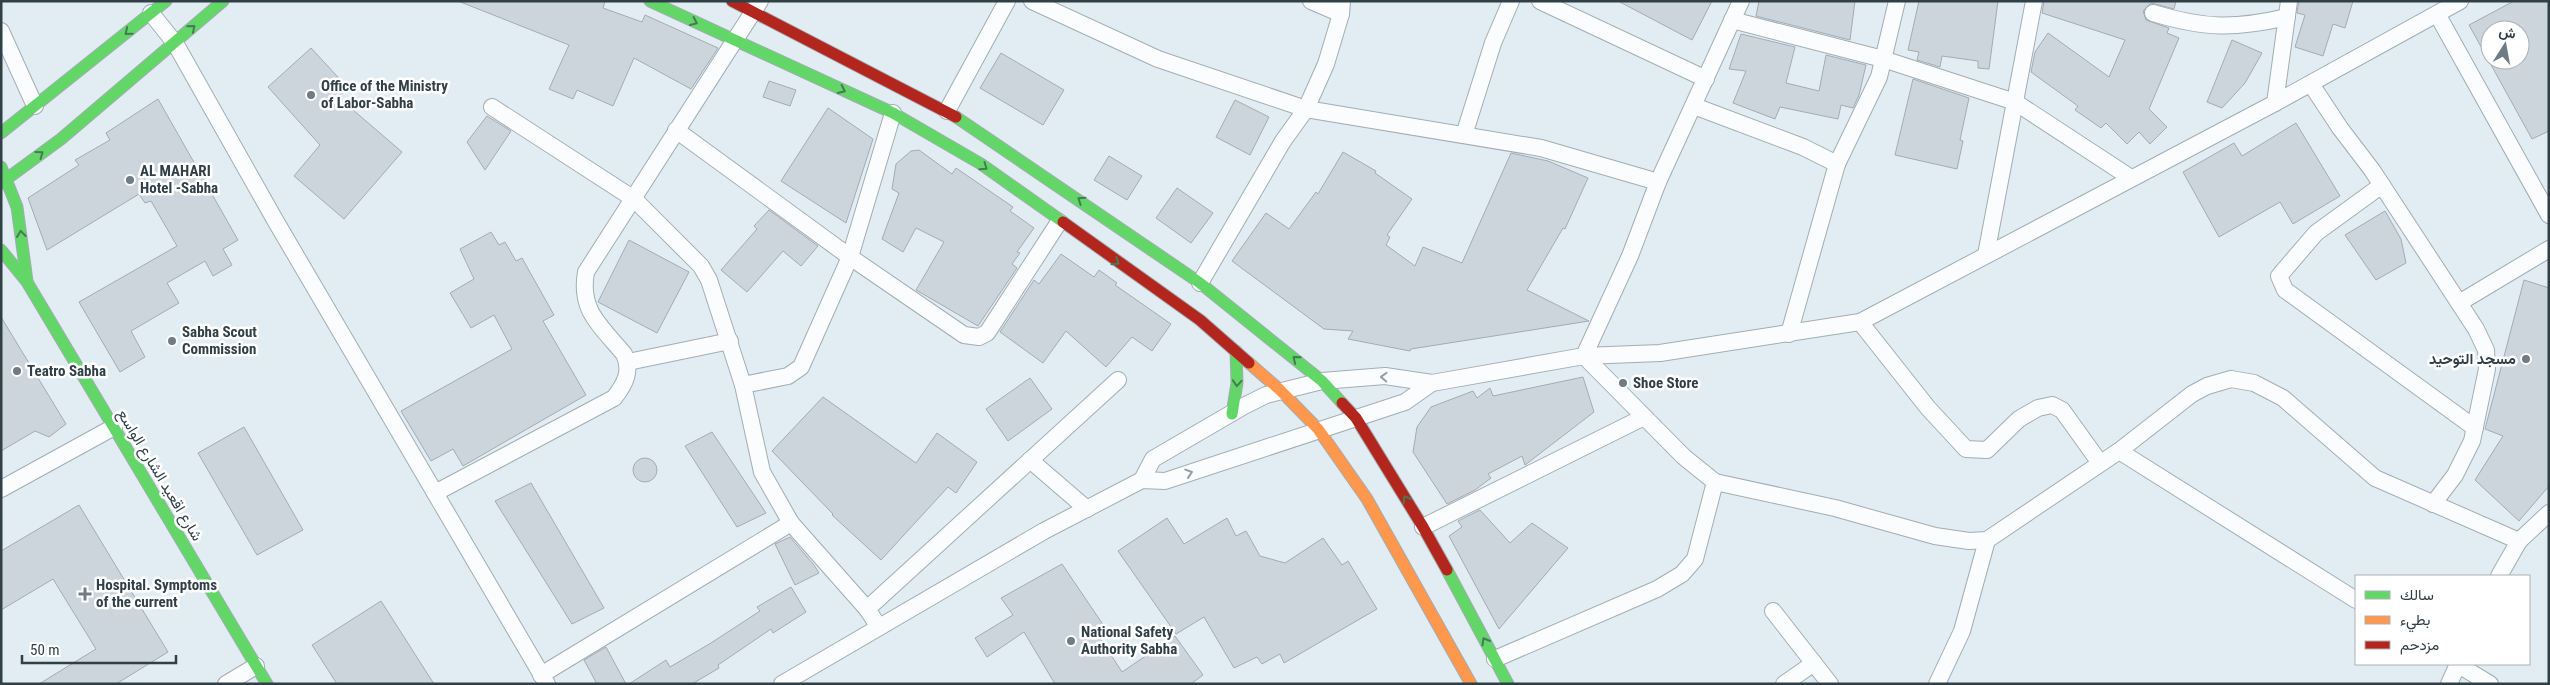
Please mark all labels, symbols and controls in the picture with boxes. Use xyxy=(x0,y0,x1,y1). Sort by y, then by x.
one-way arrow xyxy=(689,15,698,26)
north arrow xyxy=(2480,20,2530,70)
text: ش xyxy=(2498,23,2517,43)
one-way arrow xyxy=(186,25,195,34)
one-way arrow xyxy=(124,26,133,35)
place label: Office of the Ministry of Labor-Sabha xyxy=(321,77,448,112)
one-way arrow xyxy=(837,83,846,94)
marker: Office of the Ministry of Labor-Sabha xyxy=(305,89,317,101)
one-way arrow xyxy=(34,151,44,160)
one-way arrow xyxy=(978,161,988,170)
place label: AL MAHARI Hotel -Sabha xyxy=(140,162,218,197)
marker: AL MAHARI Hotel -Sabha xyxy=(124,174,136,186)
one-way arrow xyxy=(1077,197,1086,207)
one-way arrow xyxy=(16,229,27,237)
one-way arrow xyxy=(1111,256,1120,265)
place label: Sabha Scout Commission xyxy=(182,323,257,358)
marker: Sabha Scout Commission xyxy=(166,335,178,347)
place label: مسجد التوحيد xyxy=(2429,350,2516,368)
marker: مسجد التوحيد xyxy=(2520,353,2532,365)
one-way arrow xyxy=(1292,356,1301,365)
place label: Teatro Sabha xyxy=(27,362,106,380)
marker: Teatro Sabha xyxy=(11,365,23,377)
one-way arrow xyxy=(1379,372,1387,382)
place label: Shoe Store xyxy=(1633,374,1699,392)
marker: Shoe Store xyxy=(1617,377,1629,389)
one-way arrow xyxy=(1231,379,1242,387)
street label: شارع اقعيد الشارع الواسع xyxy=(112,406,207,545)
one-way arrow xyxy=(1184,469,1193,479)
one-way arrow xyxy=(1402,496,1412,505)
legend xyxy=(2355,575,2530,665)
place label: Hospital. Symptoms of the current xyxy=(96,576,217,611)
text: سالك xyxy=(2400,586,2434,604)
marker: Hospital. Symptoms of the current xyxy=(78,587,92,601)
text: بطيء xyxy=(2400,611,2430,633)
place label: National Safety Authority Sabha xyxy=(1081,623,1177,658)
scale bar xyxy=(22,632,176,664)
marker: National Safety Authority Sabha xyxy=(1065,635,1077,647)
text: مزدحم xyxy=(2400,636,2439,655)
one-way arrow xyxy=(1481,637,1491,646)
text: 50 m xyxy=(30,641,60,659)

